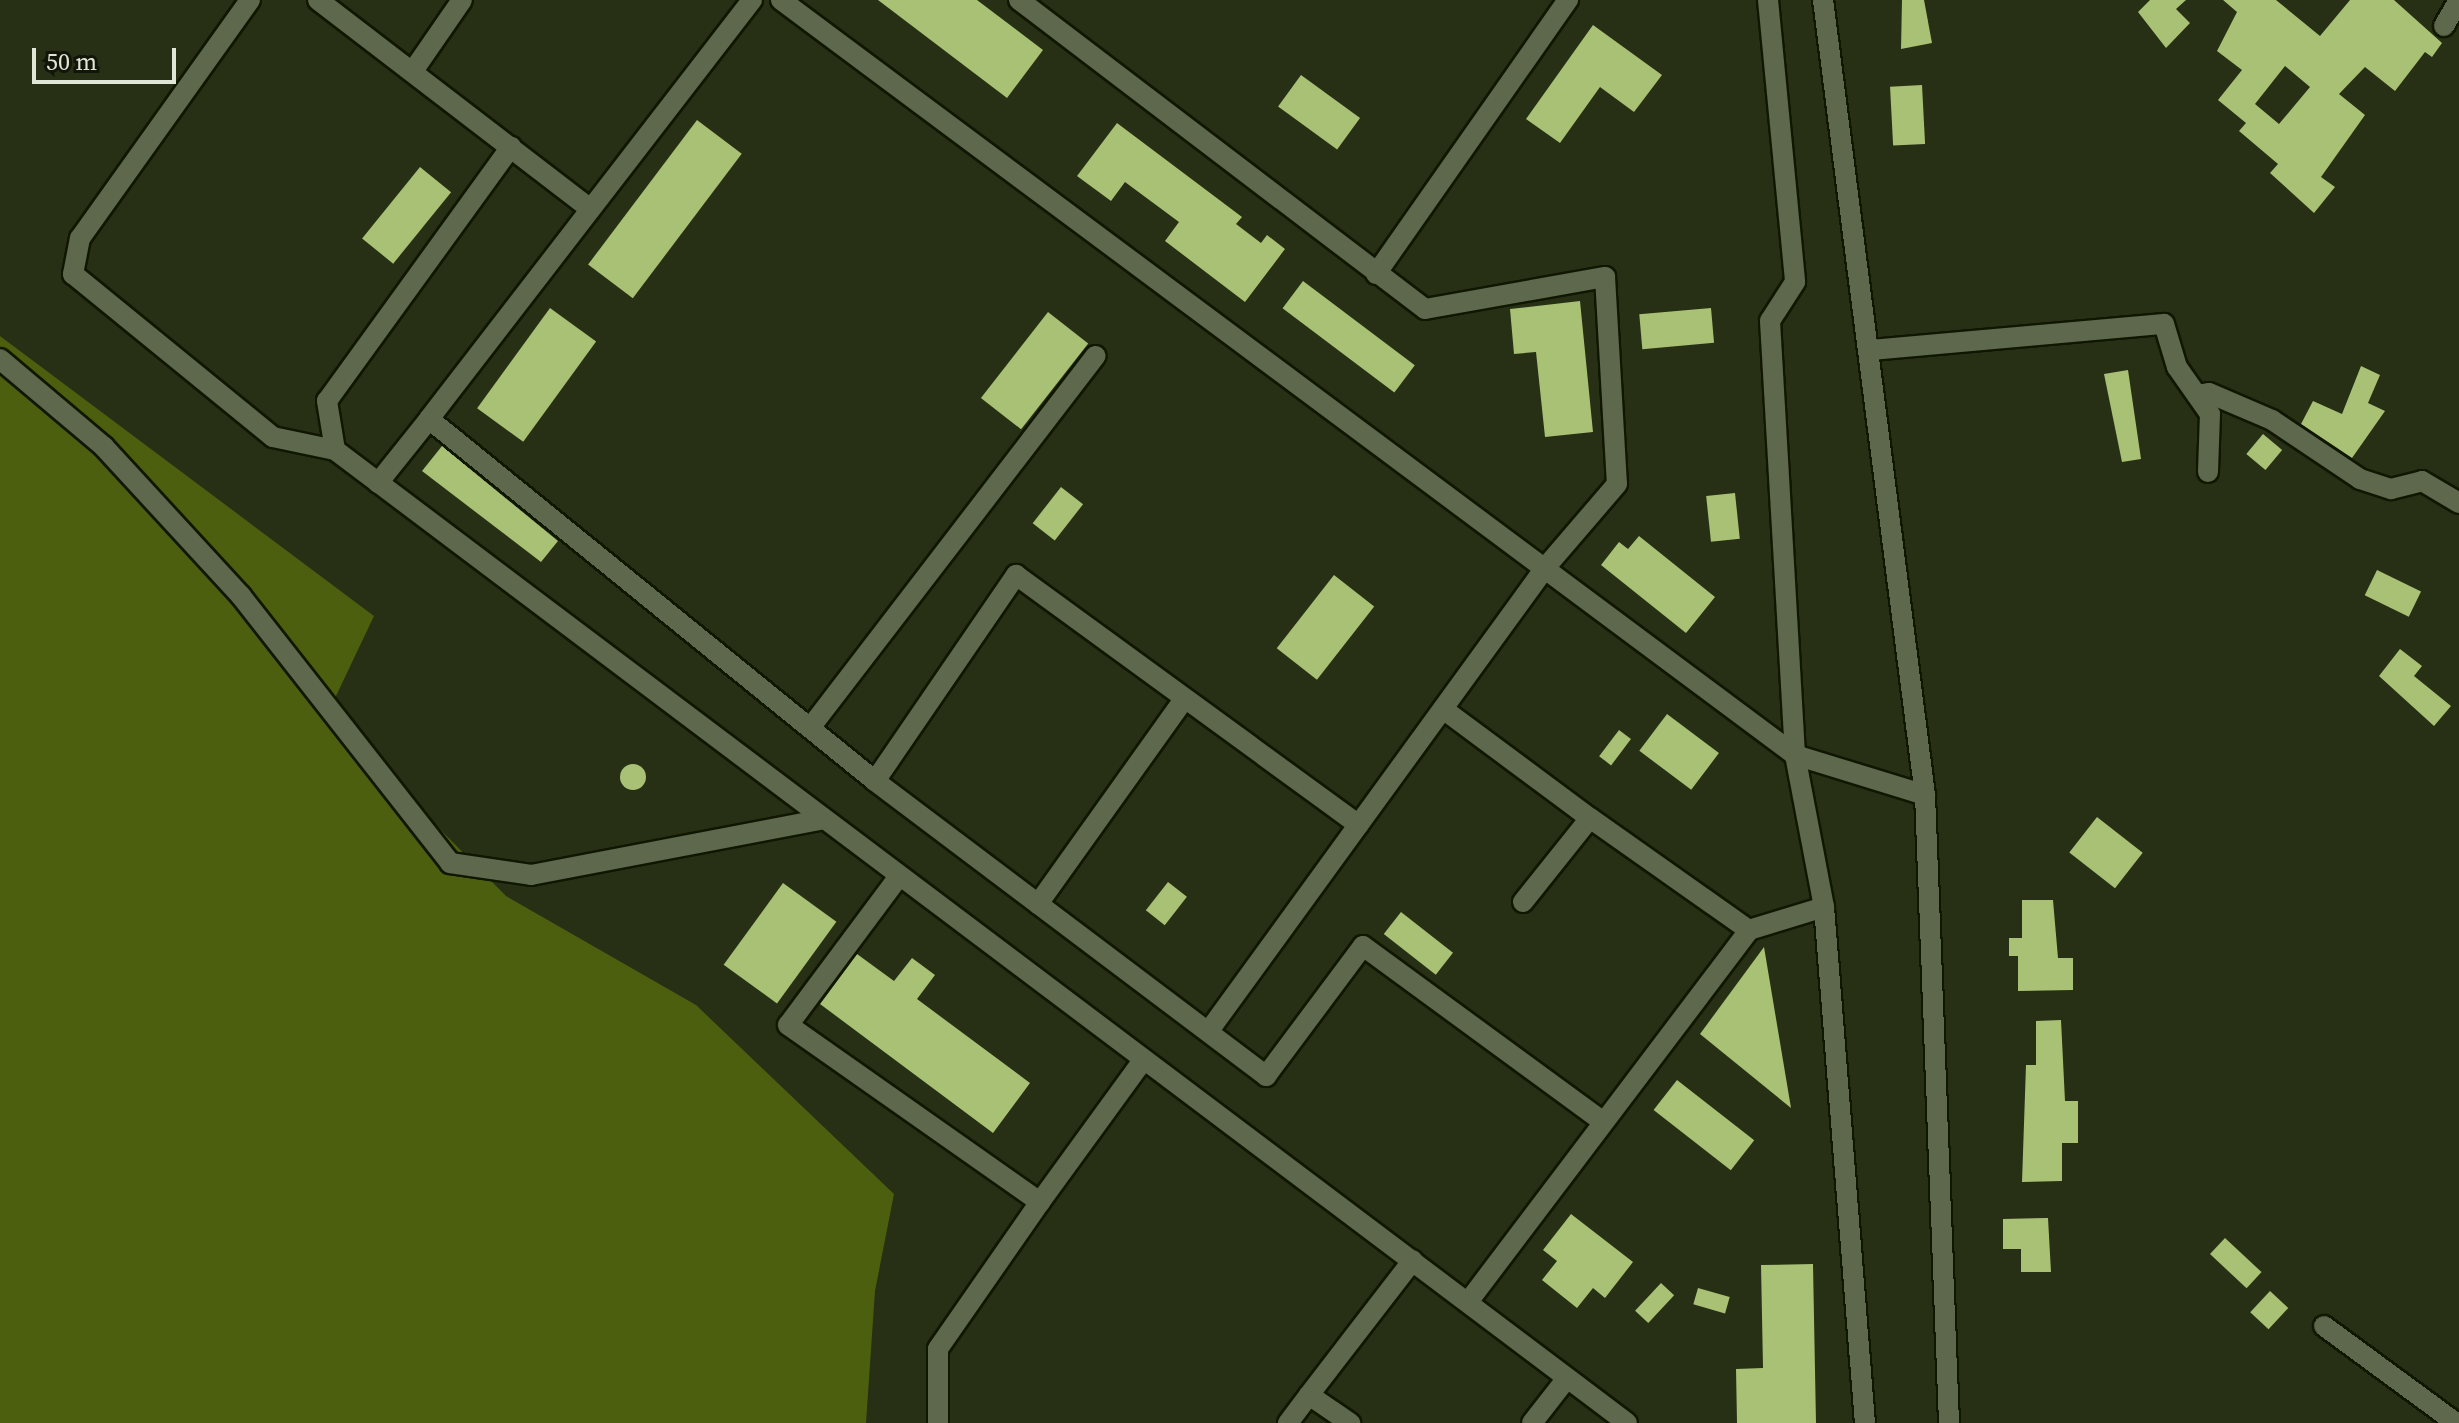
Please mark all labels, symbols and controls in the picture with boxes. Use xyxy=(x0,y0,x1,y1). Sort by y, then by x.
scale bar xyxy=(36,32,180,82)
text: 50 m xyxy=(46,45,97,78)

